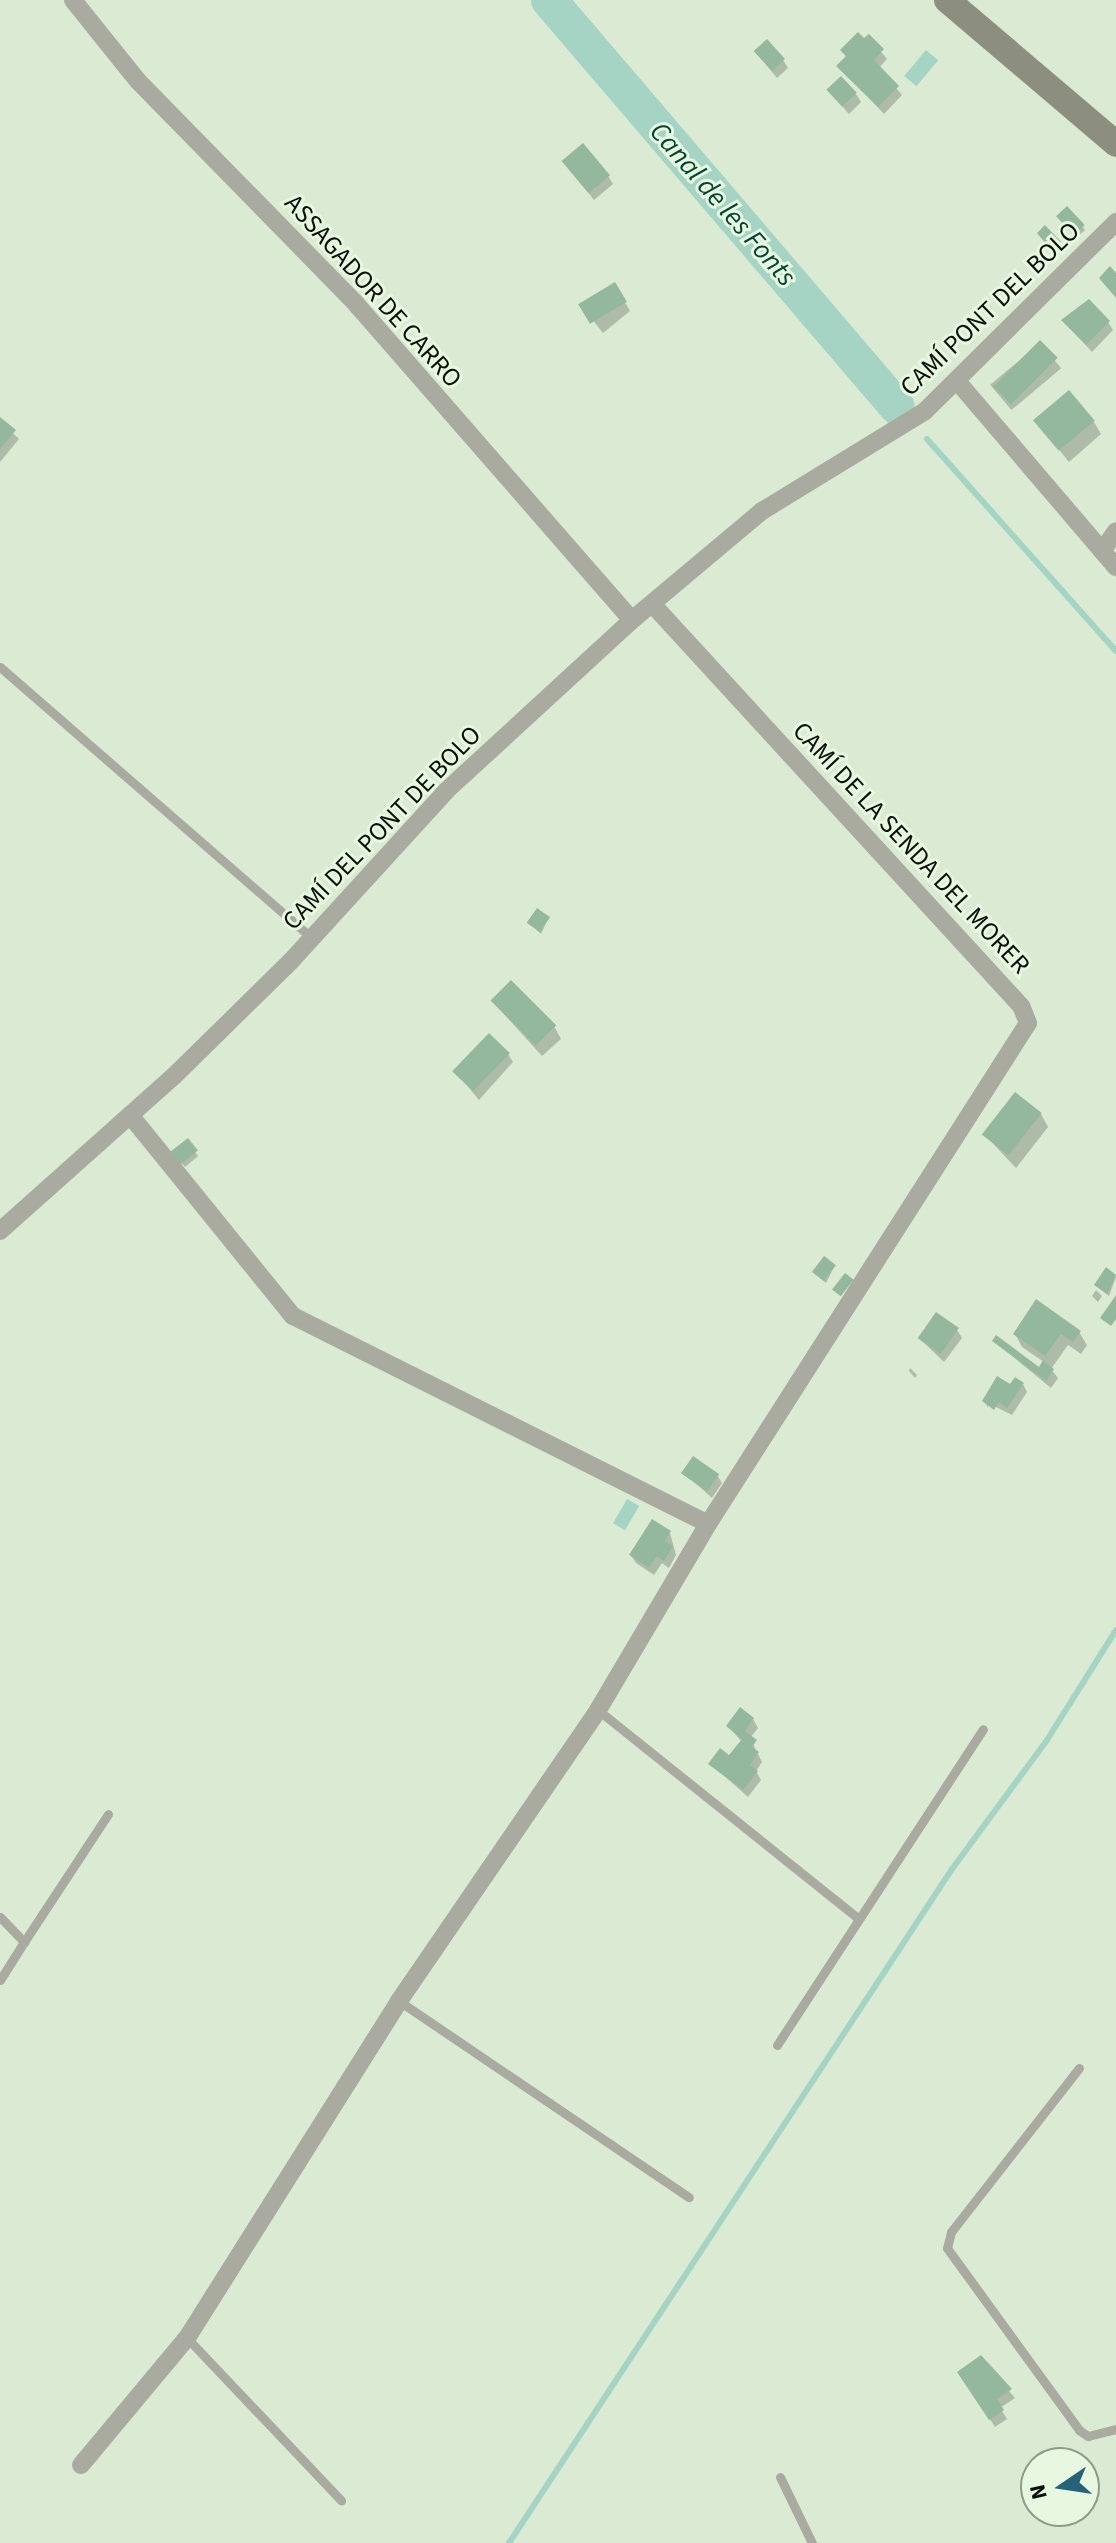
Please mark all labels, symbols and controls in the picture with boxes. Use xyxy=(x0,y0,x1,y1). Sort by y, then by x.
water label: Canal de les Fonts xyxy=(643,115,803,293)
street label: ASSAGADOR DE CARRO xyxy=(278,188,468,394)
street label: CAMÍ PONT DEL BOLO xyxy=(894,215,1086,403)
street label: CAMÍ DE LA SENDA DEL MORER xyxy=(786,715,1036,981)
street label: CAMÍ DEL PONT DE BOLO xyxy=(276,719,488,937)
north arrow xyxy=(1020,2447,1100,2527)
text: N xyxy=(1021,2481,1056,2503)

